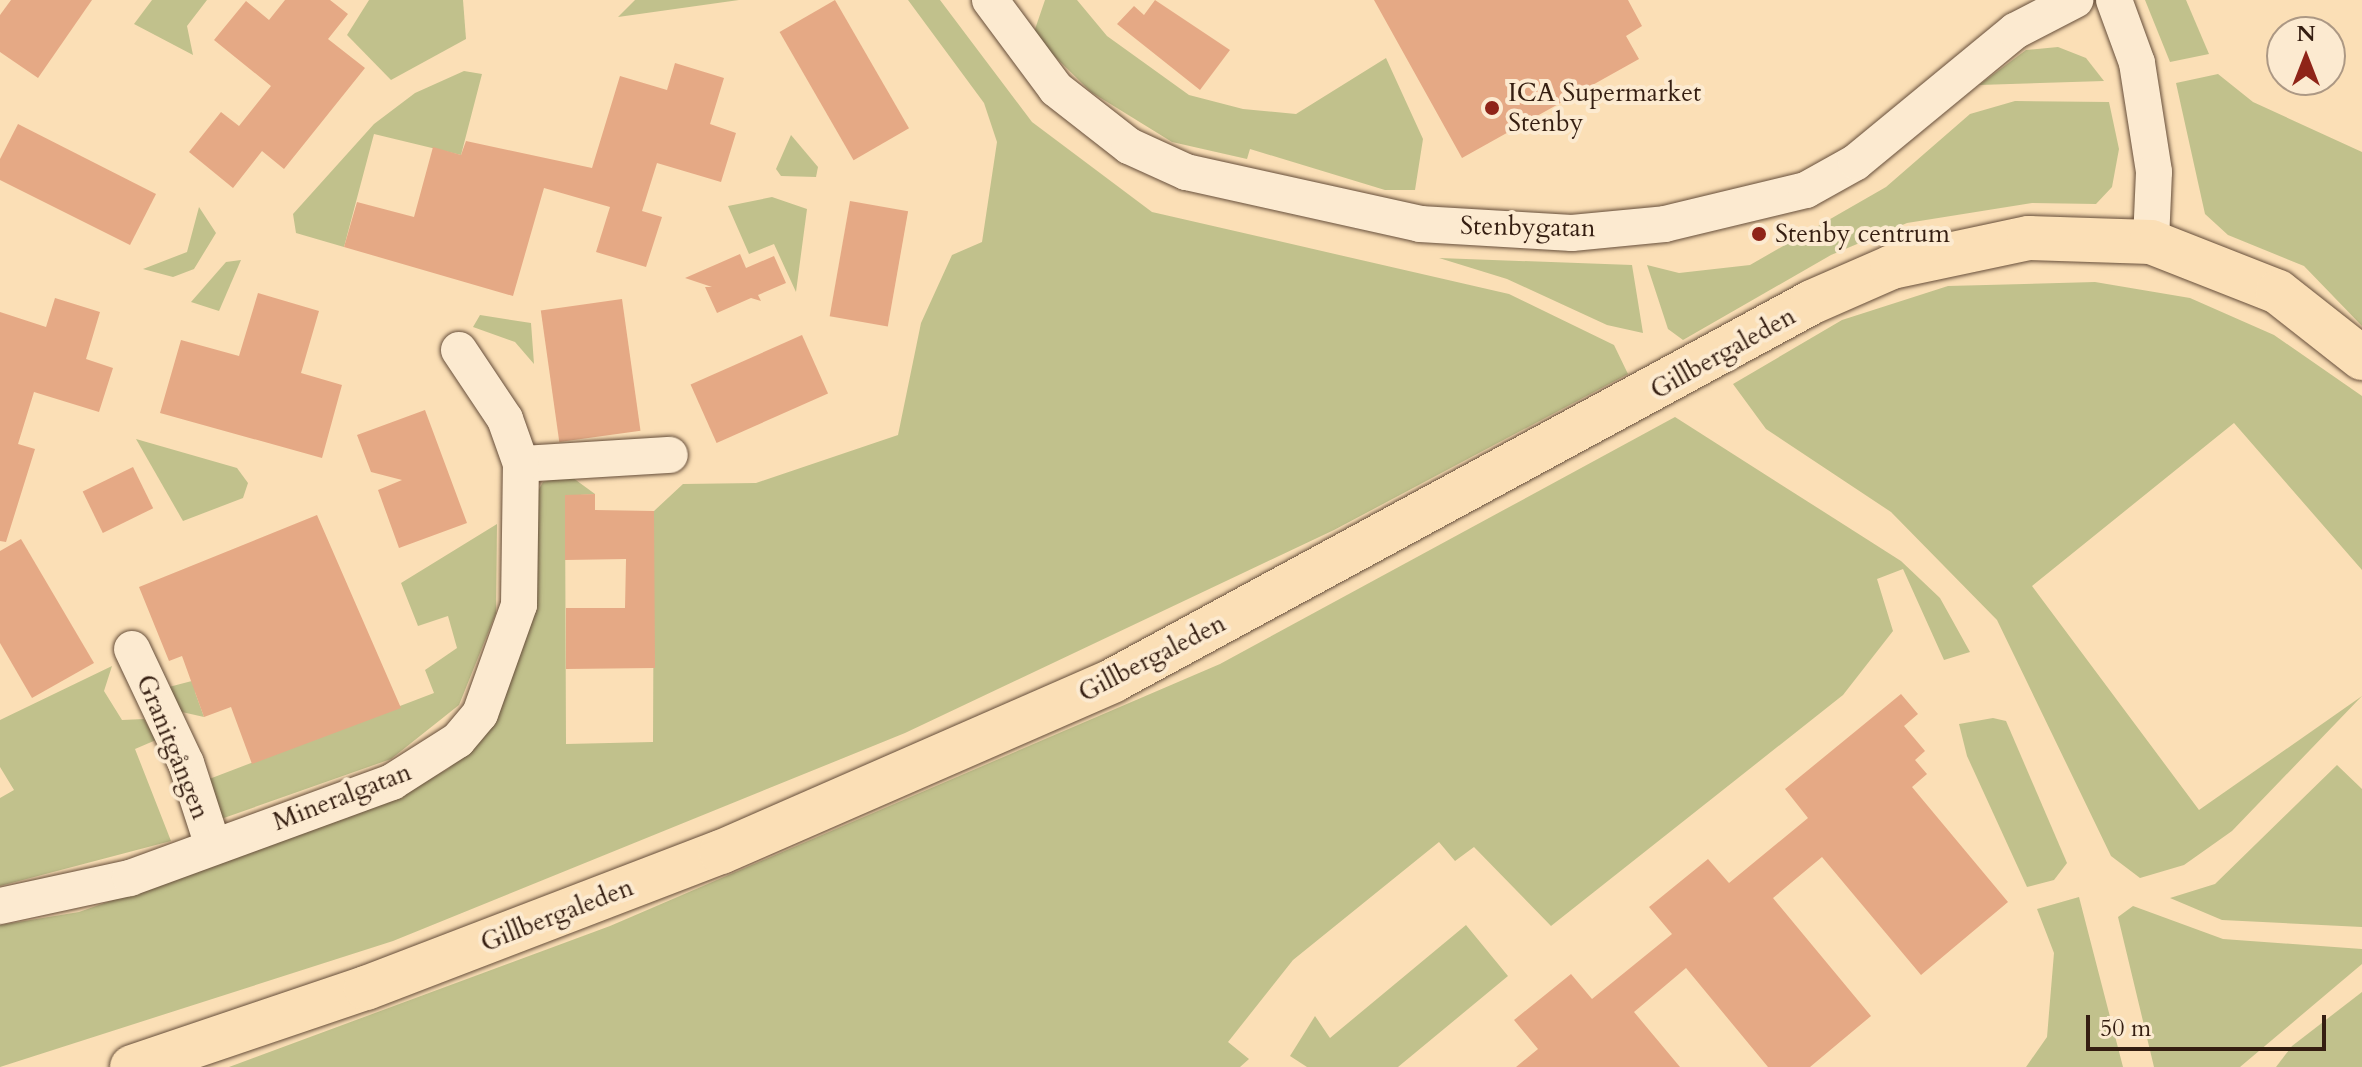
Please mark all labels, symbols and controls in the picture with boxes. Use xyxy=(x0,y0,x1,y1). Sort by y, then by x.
north arrow xyxy=(2266,16,2346,96)
text: N xyxy=(2296,19,2316,49)
place label: ICA Supermarket Stenby xyxy=(1508,77,1701,138)
marker: ICA Supermarket Stenby xyxy=(1483,99,1501,117)
street label: Stenbygatan xyxy=(1460,210,1596,244)
place label: Stenby centrum xyxy=(1775,218,1950,250)
marker: Stenby centrum xyxy=(1750,225,1768,243)
street label: Gillbergaleden xyxy=(1645,300,1801,406)
street label: Gillbergaleden xyxy=(1073,608,1231,708)
street label: Granitgången xyxy=(130,670,216,824)
street label: Mineralgatan xyxy=(268,756,416,838)
street label: Gillbergaleden xyxy=(476,872,638,958)
scale bar xyxy=(2090,999,2330,1049)
text: 50 m xyxy=(2100,1012,2151,1045)

